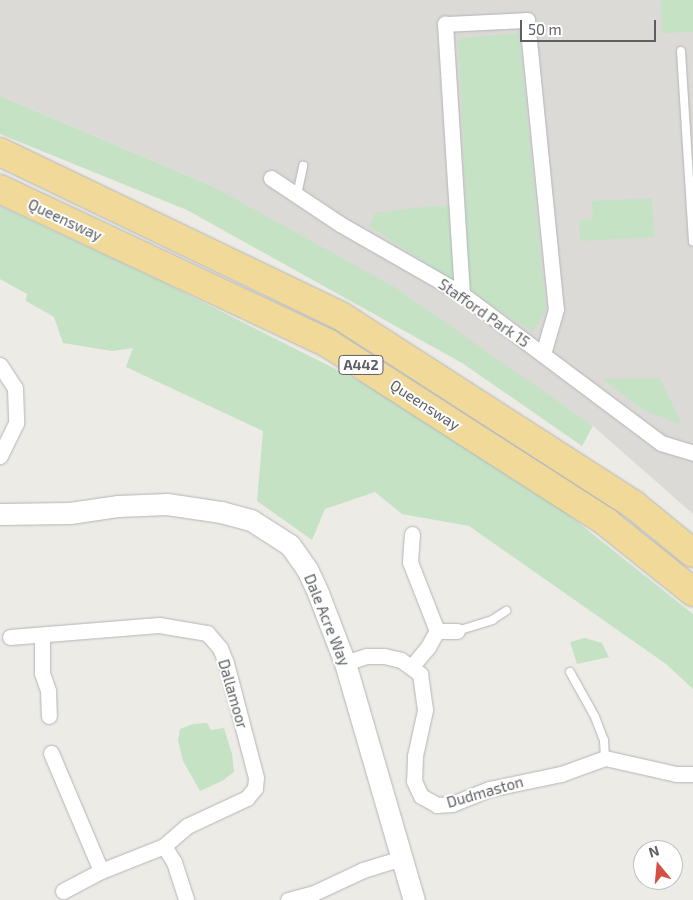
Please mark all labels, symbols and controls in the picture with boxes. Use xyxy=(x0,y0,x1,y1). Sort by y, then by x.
scale bar xyxy=(523,10,659,42)
text: 50 m xyxy=(528,20,562,38)
street label: Queensway xyxy=(25,195,105,245)
street label: Stafford Park 15 xyxy=(435,275,533,351)
road number: A442 xyxy=(337,354,385,376)
street label: Queensway xyxy=(387,376,463,434)
street label: Dale Acre Way xyxy=(300,571,354,669)
street label: Dallamoor xyxy=(214,657,252,731)
street label: Dudmaston xyxy=(445,772,525,812)
north arrow xyxy=(633,840,683,890)
text: N xyxy=(646,842,661,861)

